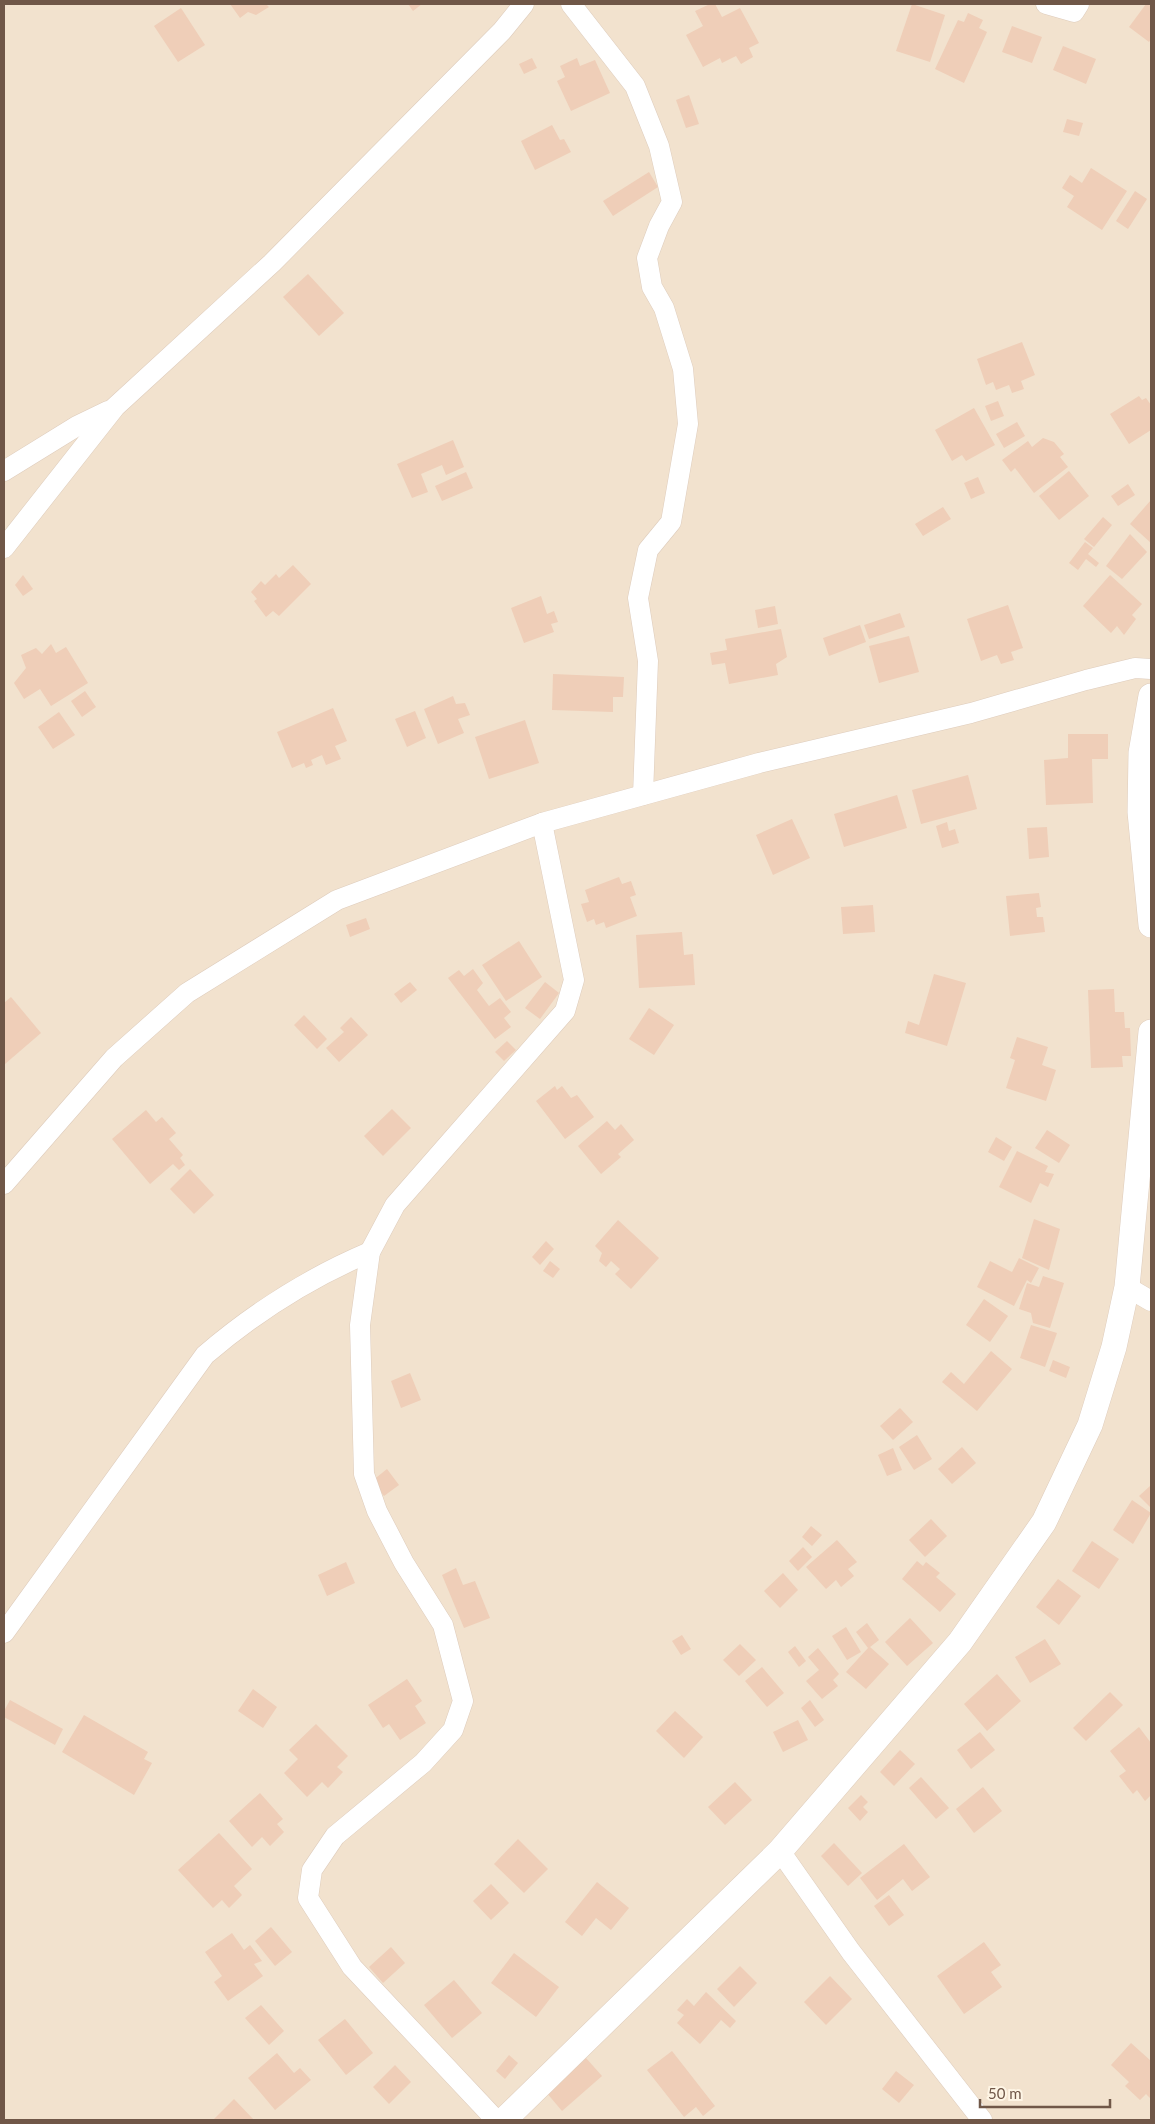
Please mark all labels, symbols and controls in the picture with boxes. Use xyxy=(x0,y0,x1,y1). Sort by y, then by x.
scale bar xyxy=(980,2076,1110,2108)
text: 50 m xyxy=(988,2084,1022,2102)

